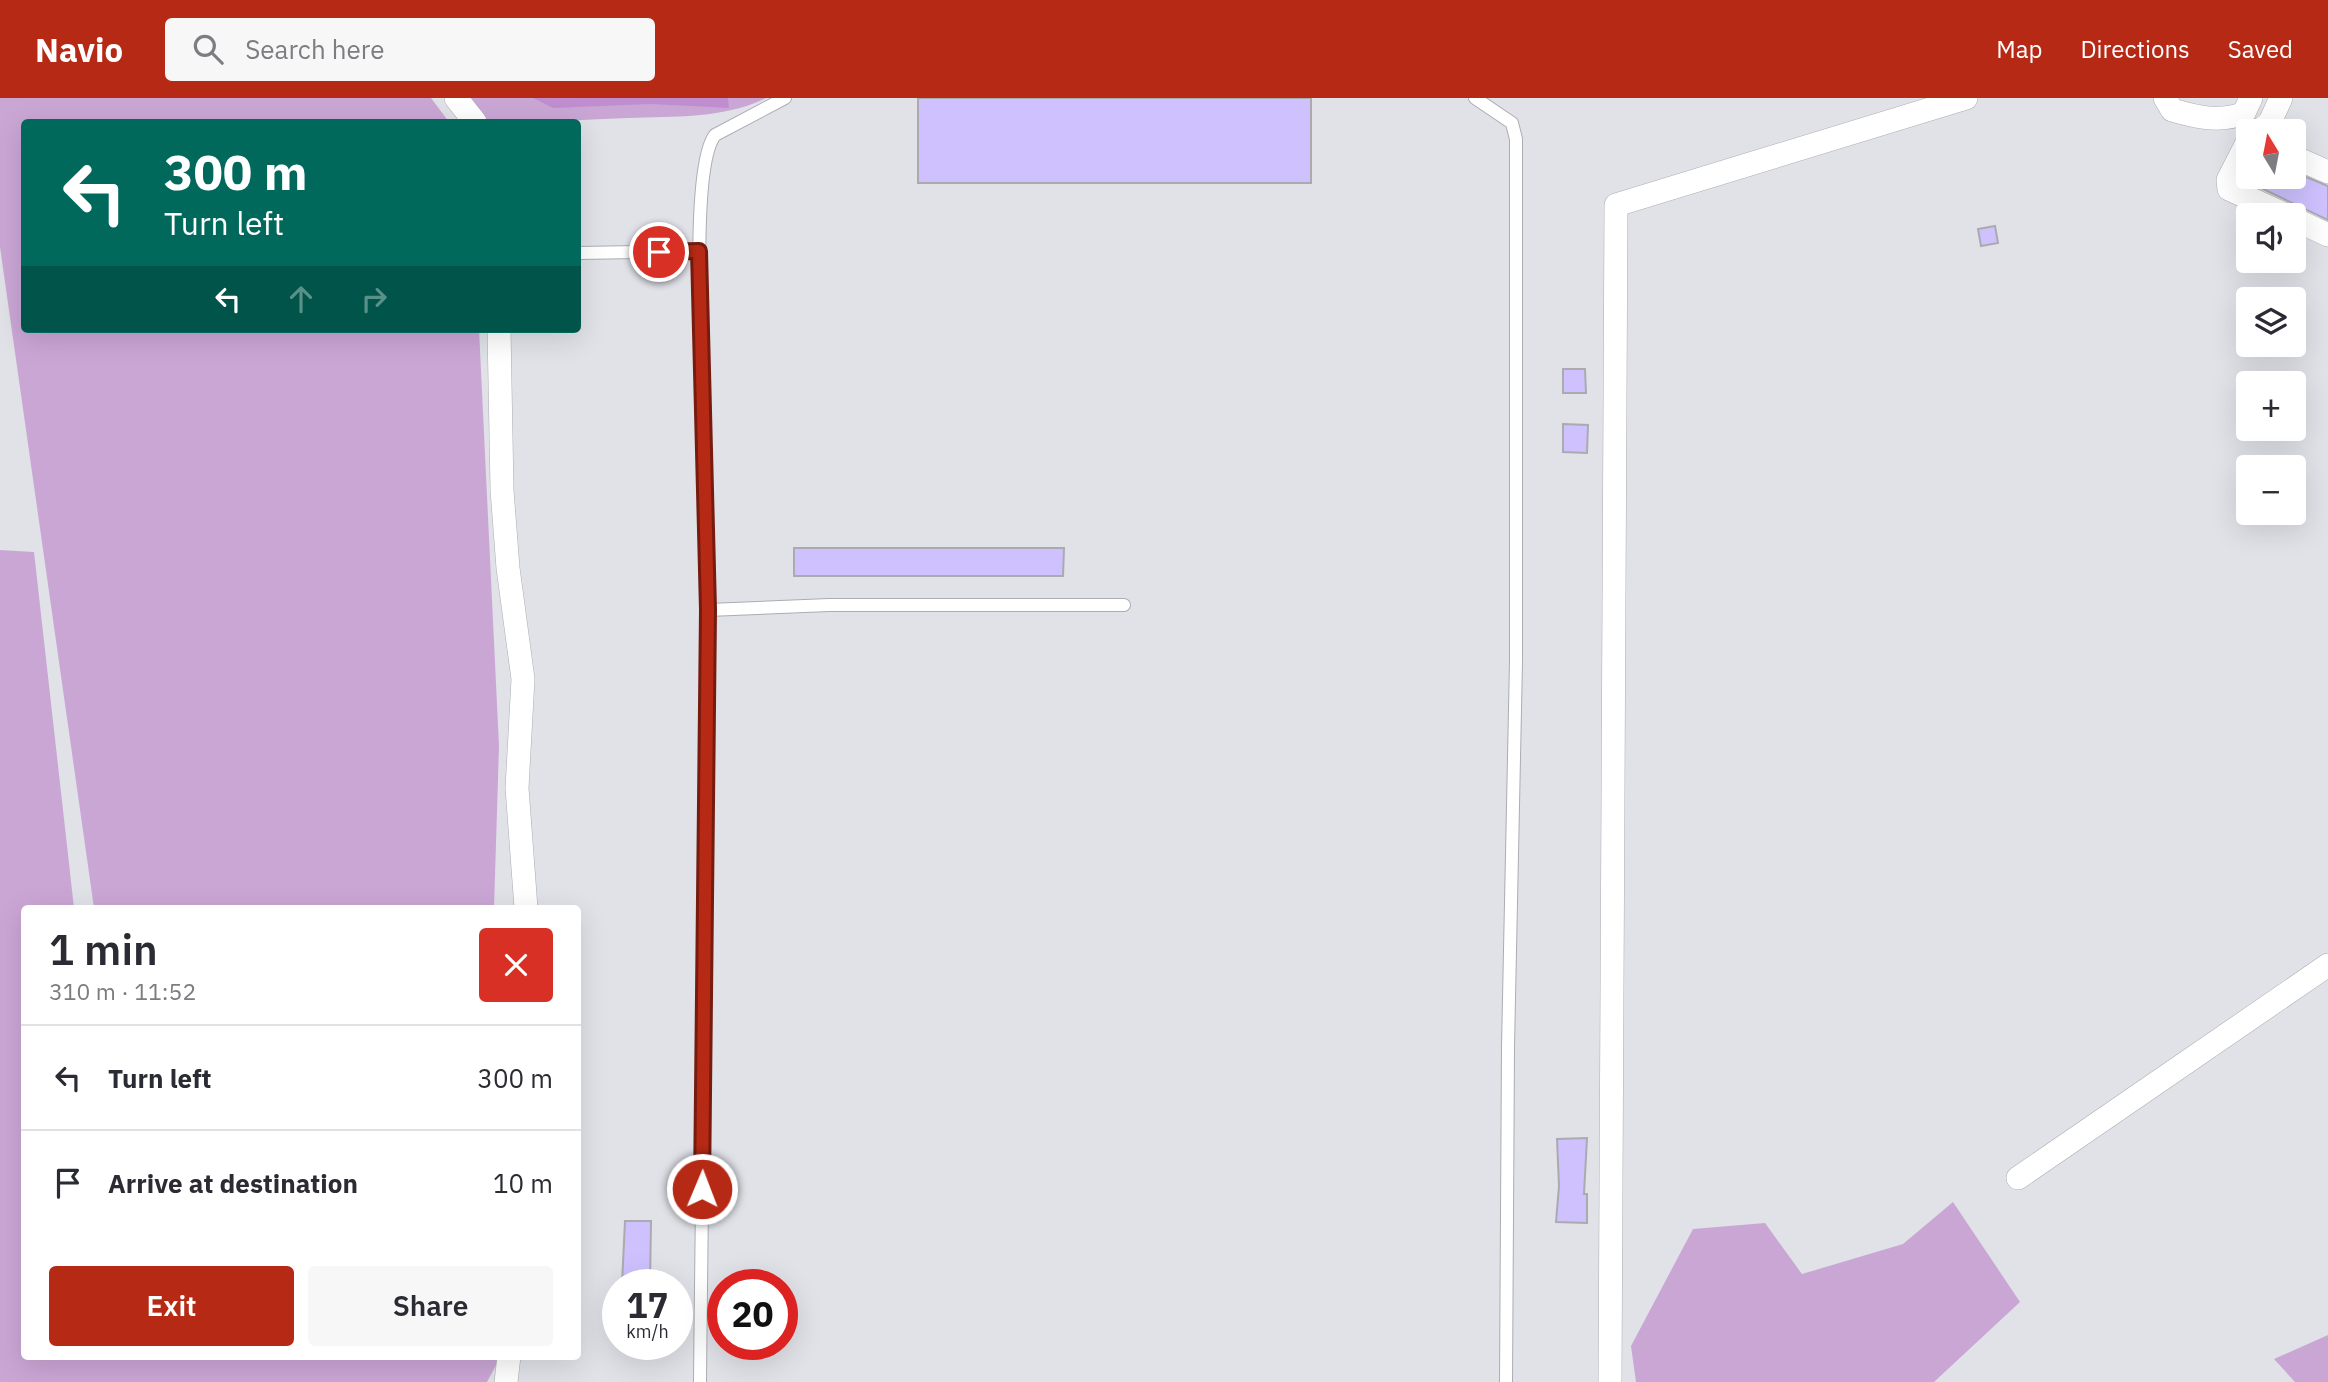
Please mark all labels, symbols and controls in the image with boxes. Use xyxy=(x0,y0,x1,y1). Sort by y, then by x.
search box xyxy=(165,18,655,81)
text: Navio xyxy=(35,28,123,71)
icon: search xyxy=(189,30,227,68)
text: Search here xyxy=(245,32,385,66)
text: Map xyxy=(1996,33,2042,65)
text: Directions xyxy=(2080,33,2190,65)
text: Saved xyxy=(2228,33,2293,65)
north arrow xyxy=(2236,119,2306,189)
map controls xyxy=(2236,119,2306,525)
text: 300 m xyxy=(164,140,308,203)
icon: left xyxy=(49,147,140,238)
text: Turn left xyxy=(164,202,284,244)
button: sound xyxy=(2236,203,2306,273)
pin xyxy=(629,222,689,282)
icon: arrive xyxy=(640,233,678,271)
icon: left xyxy=(209,280,247,318)
icon: ahead xyxy=(282,280,320,318)
icon: right xyxy=(355,280,393,318)
button: layers xyxy=(2236,287,2306,357)
button: + xyxy=(2236,371,2306,441)
button: − xyxy=(2236,455,2306,525)
text: 1 min xyxy=(49,922,158,977)
button: close xyxy=(479,928,553,1002)
text: 310 m · 11:52 xyxy=(49,976,196,1006)
icon: left xyxy=(49,1059,87,1097)
text: Turn left xyxy=(108,1061,211,1095)
text: 300 m xyxy=(477,1061,553,1095)
position arrow xyxy=(665,1152,739,1226)
icon: arrive xyxy=(49,1164,87,1202)
text: Arrive at destination xyxy=(108,1166,358,1200)
text: 10 m xyxy=(493,1166,553,1200)
button: Exit xyxy=(49,1266,294,1346)
button: Share xyxy=(308,1266,553,1346)
speed limit sign: 20 xyxy=(707,1269,798,1360)
text: 17 xyxy=(626,1282,669,1328)
text: km/h xyxy=(626,1320,669,1343)

